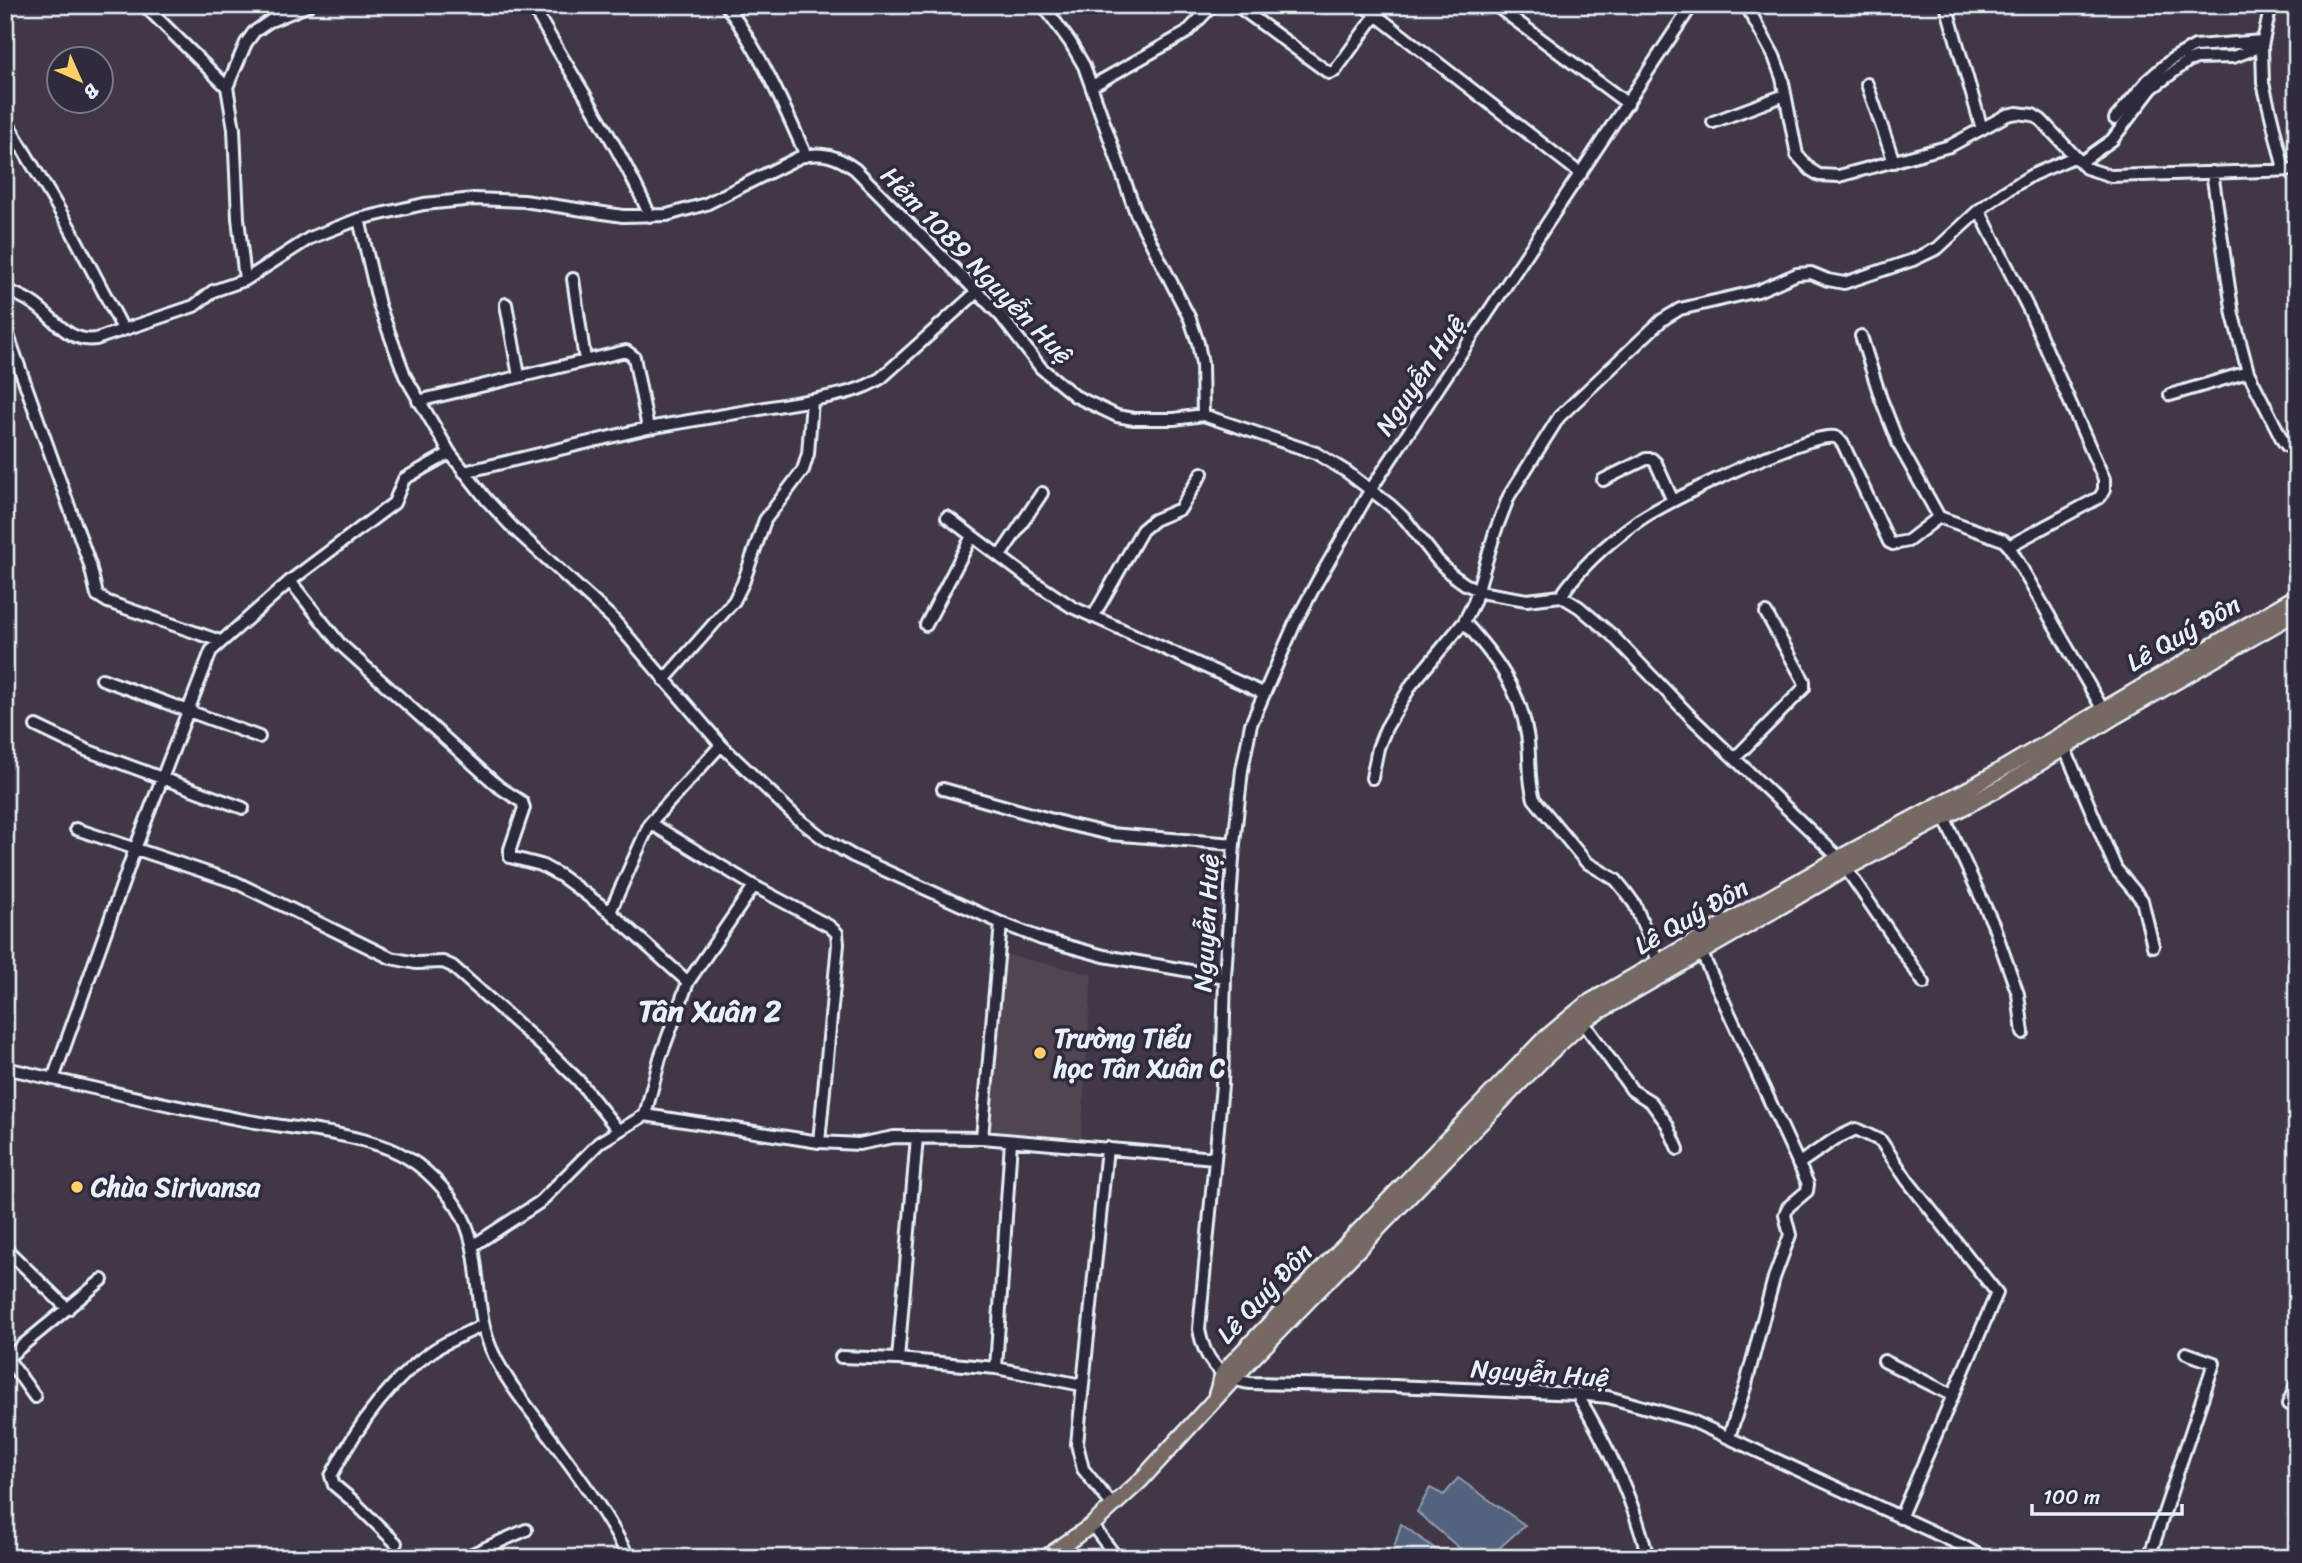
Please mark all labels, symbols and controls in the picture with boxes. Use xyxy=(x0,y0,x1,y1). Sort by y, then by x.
north arrow xyxy=(46,46,116,116)
text: B xyxy=(76,76,108,108)
street label: Hẻm 1089 Nguyễn Huệ xyxy=(869,154,1085,376)
street label: Nguyễn Huệ xyxy=(1362,304,1478,445)
street label: Lê Quý Đôn xyxy=(2117,582,2249,684)
street label: Nguyễn Huệ xyxy=(1179,852,1233,993)
street label: Lê Quý Đôn xyxy=(1625,865,1757,967)
district label: Tân Xuân 2 xyxy=(639,984,782,1038)
place label: Trường Tiểu học Tân Xuân C xyxy=(1053,1015,1225,1091)
marker: Trường Tiểu học Tân Xuân C xyxy=(1032,1045,1048,1061)
place label: Chùa Sirivansa xyxy=(90,1164,261,1210)
marker: Chùa Sirivansa xyxy=(69,1179,85,1195)
street label: Lê Quý Đôn xyxy=(1204,1231,1324,1355)
street label: Nguyễn Huệ xyxy=(1469,1345,1611,1401)
scale bar xyxy=(2032,1472,2183,1516)
text: 100 m xyxy=(2043,1478,2100,1516)

